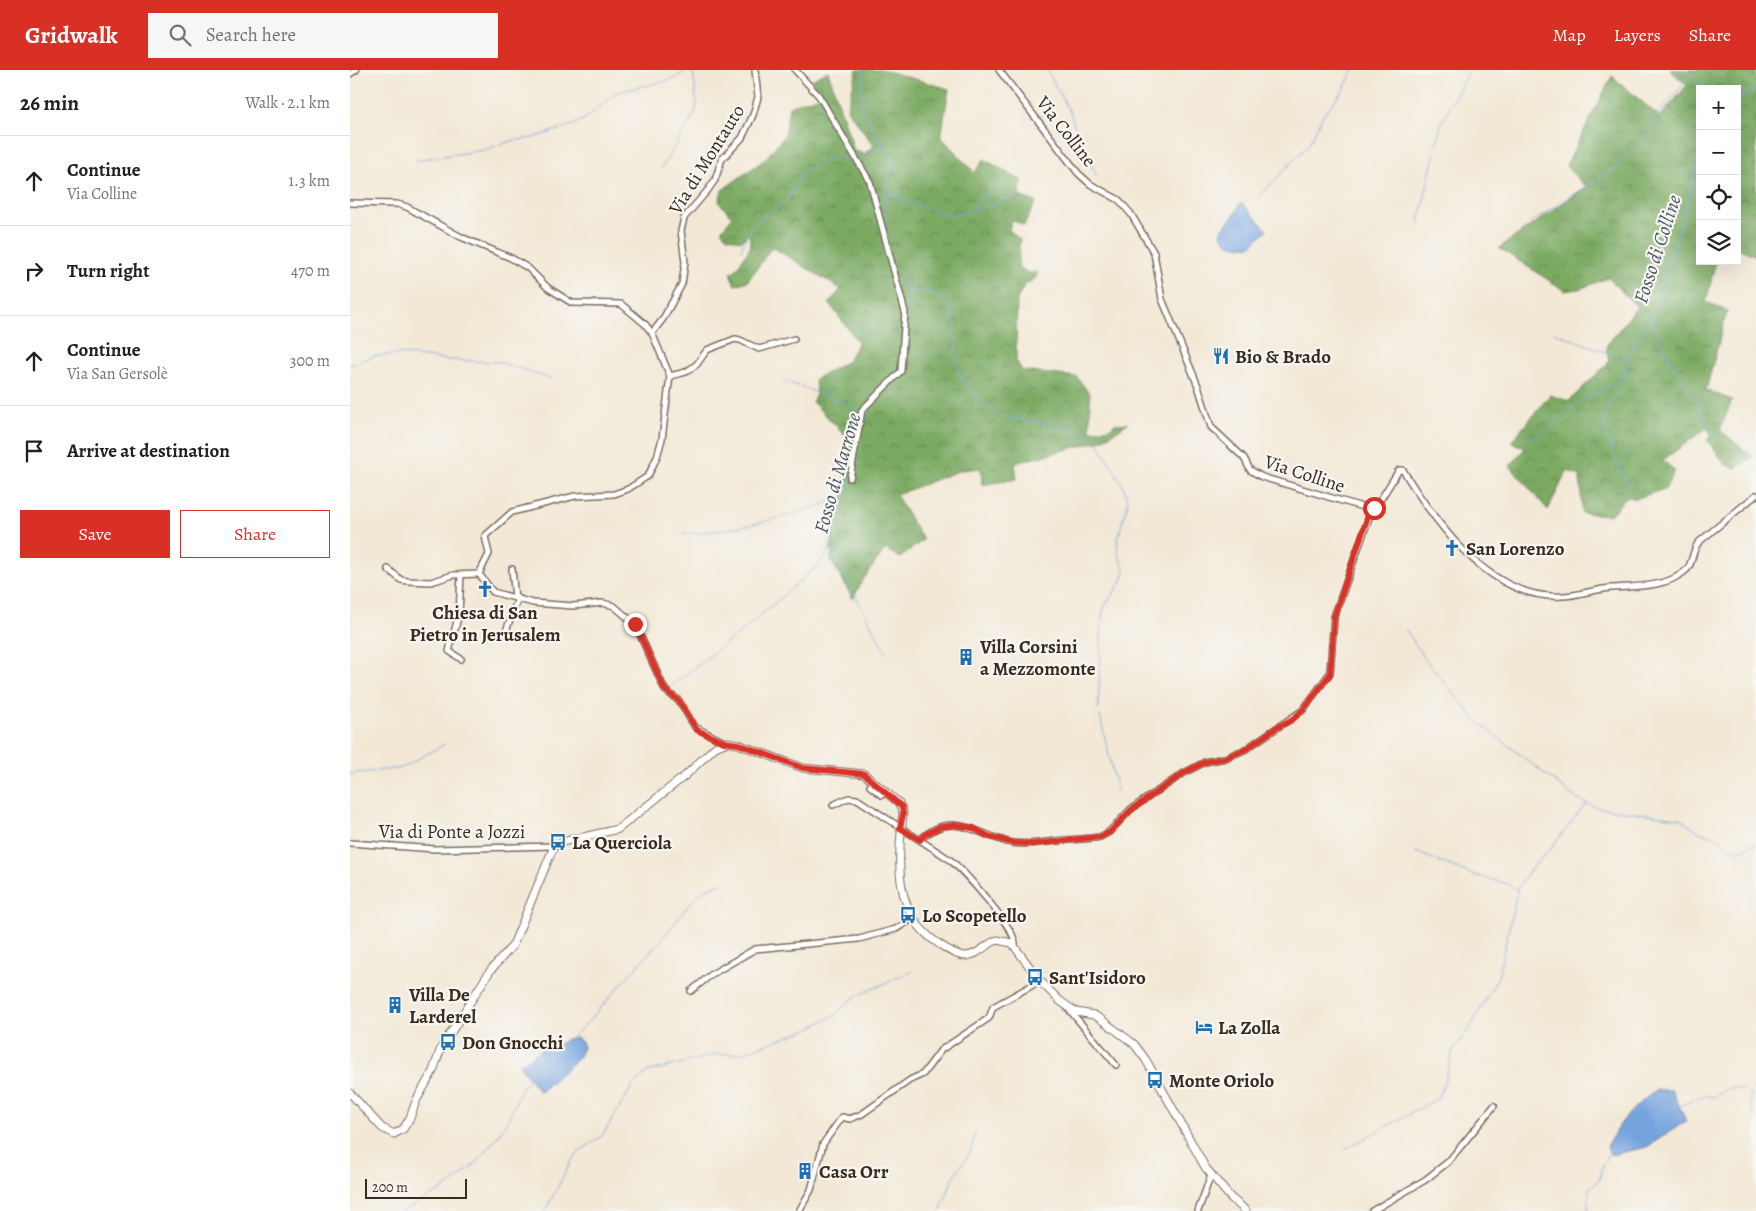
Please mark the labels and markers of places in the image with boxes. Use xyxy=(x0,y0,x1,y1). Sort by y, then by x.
place label: Bio & Brado xyxy=(1235,344,1331,370)
restaurant icon: Bio & Brado xyxy=(1211,346,1231,366)
place label: San Lorenzo xyxy=(1466,536,1565,562)
church icon: San Lorenzo xyxy=(1442,538,1462,558)
church icon: Chiesa di San Pietro in Jerusalem xyxy=(475,579,495,599)
place label: Chiesa di San Pietro in Jerusalem xyxy=(409,600,561,648)
place label: Villa Corsini a Mezzomonte xyxy=(979,634,1096,682)
building icon: Villa Corsini a Mezzomonte xyxy=(956,647,976,667)
place label: La Querciola xyxy=(572,830,673,856)
bus stop icon: La Querciola xyxy=(548,832,568,852)
place label: Lo Scopetello xyxy=(922,903,1027,929)
bus stop icon: Lo Scopetello xyxy=(898,905,918,925)
place label: Sant'Isidoro xyxy=(1049,965,1146,991)
bus stop icon: Sant'Isidoro xyxy=(1025,967,1045,987)
place label: Villa De Larderel xyxy=(408,982,476,1030)
building icon: Villa De Larderel xyxy=(385,995,405,1015)
place label: La Zolla xyxy=(1218,1015,1281,1041)
hotel icon: La Zolla xyxy=(1194,1017,1214,1037)
place label: Don Gnocchi xyxy=(462,1030,564,1056)
bus stop icon: Don Gnocchi xyxy=(438,1032,458,1052)
place label: Monte Oriolo xyxy=(1169,1068,1274,1094)
bus stop icon: Monte Oriolo xyxy=(1145,1070,1165,1090)
place label: Casa Orr xyxy=(819,1159,889,1185)
building icon: Casa Orr xyxy=(795,1161,815,1181)

